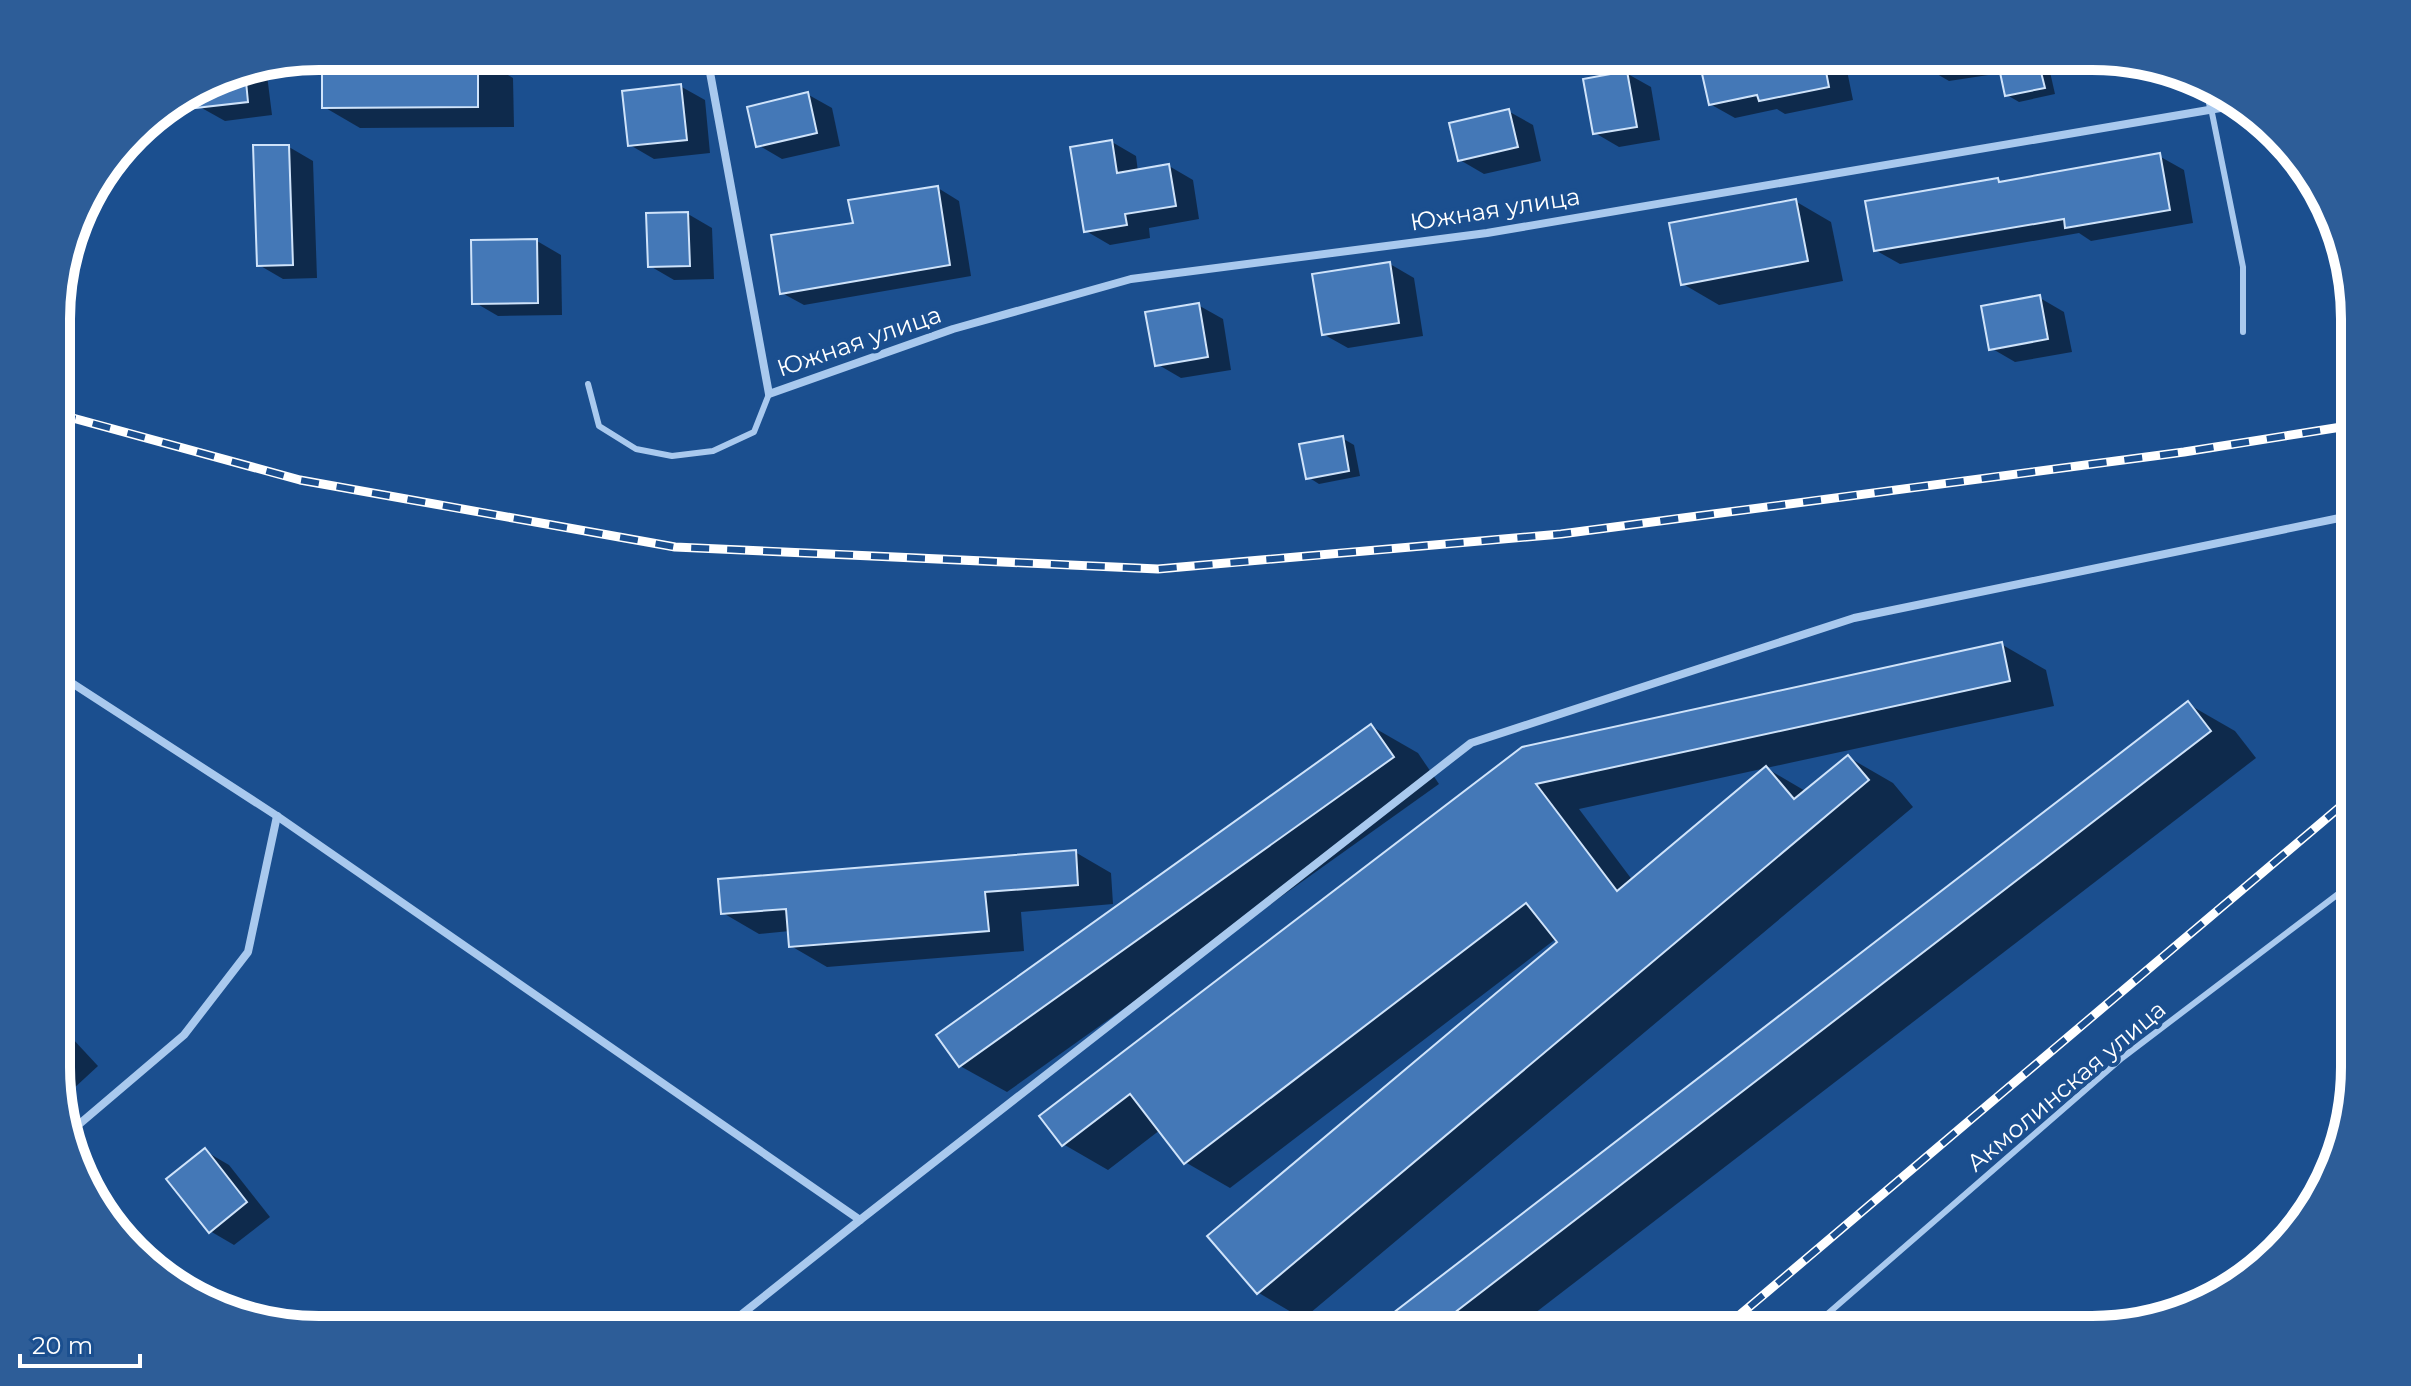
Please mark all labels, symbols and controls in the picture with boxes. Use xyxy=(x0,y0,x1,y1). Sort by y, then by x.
street label: Южная улица xyxy=(1408,181,1582,237)
street label: Южная улица xyxy=(773,299,945,383)
street label: Акмолинская улица xyxy=(1961,994,2171,1178)
scale bar xyxy=(20,1318,140,1368)
text: 20 m xyxy=(32,1331,93,1360)

